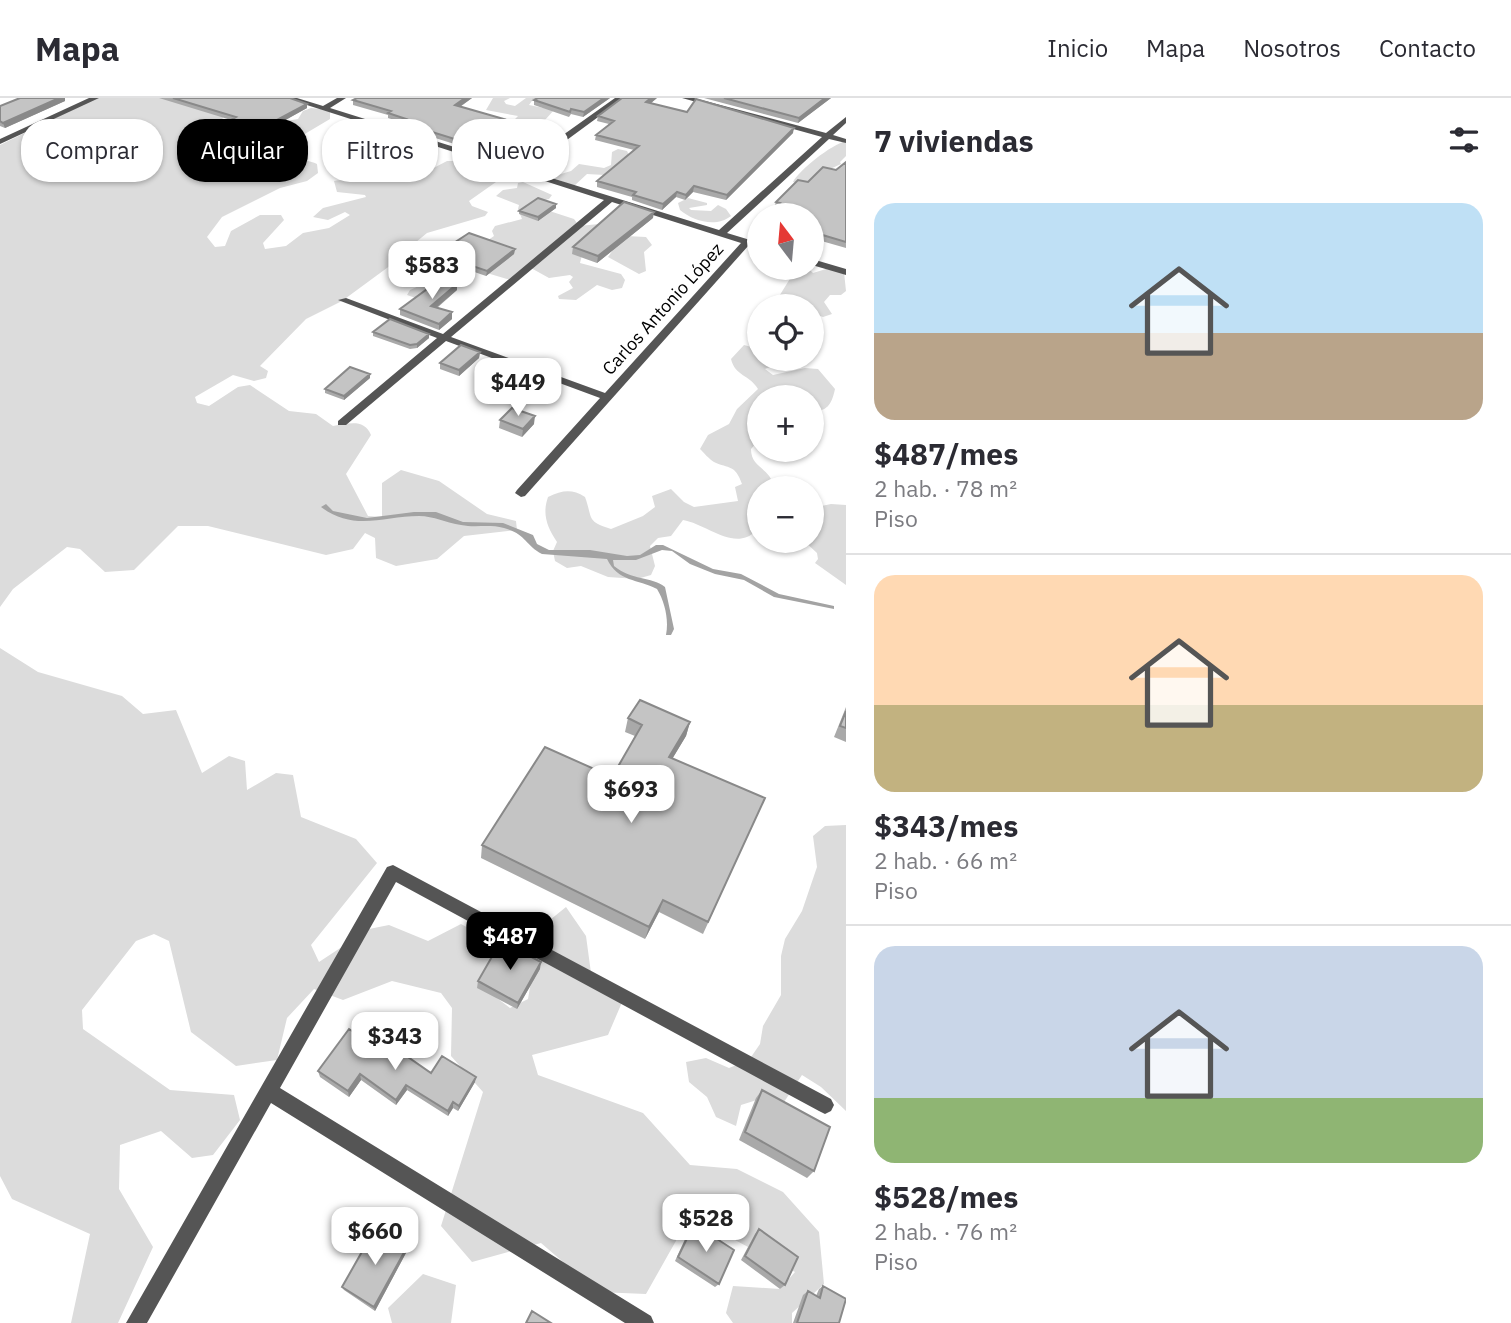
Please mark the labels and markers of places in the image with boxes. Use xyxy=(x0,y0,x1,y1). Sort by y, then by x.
pin: $583 xyxy=(391,242,473,301)
pin: $449 xyxy=(477,358,559,418)
pin: $693 xyxy=(590,766,672,825)
pin: $487 xyxy=(469,912,551,972)
pin: $343 xyxy=(354,1012,436,1072)
pin: $528 xyxy=(665,1194,747,1254)
pin: $660 xyxy=(334,1208,416,1267)

